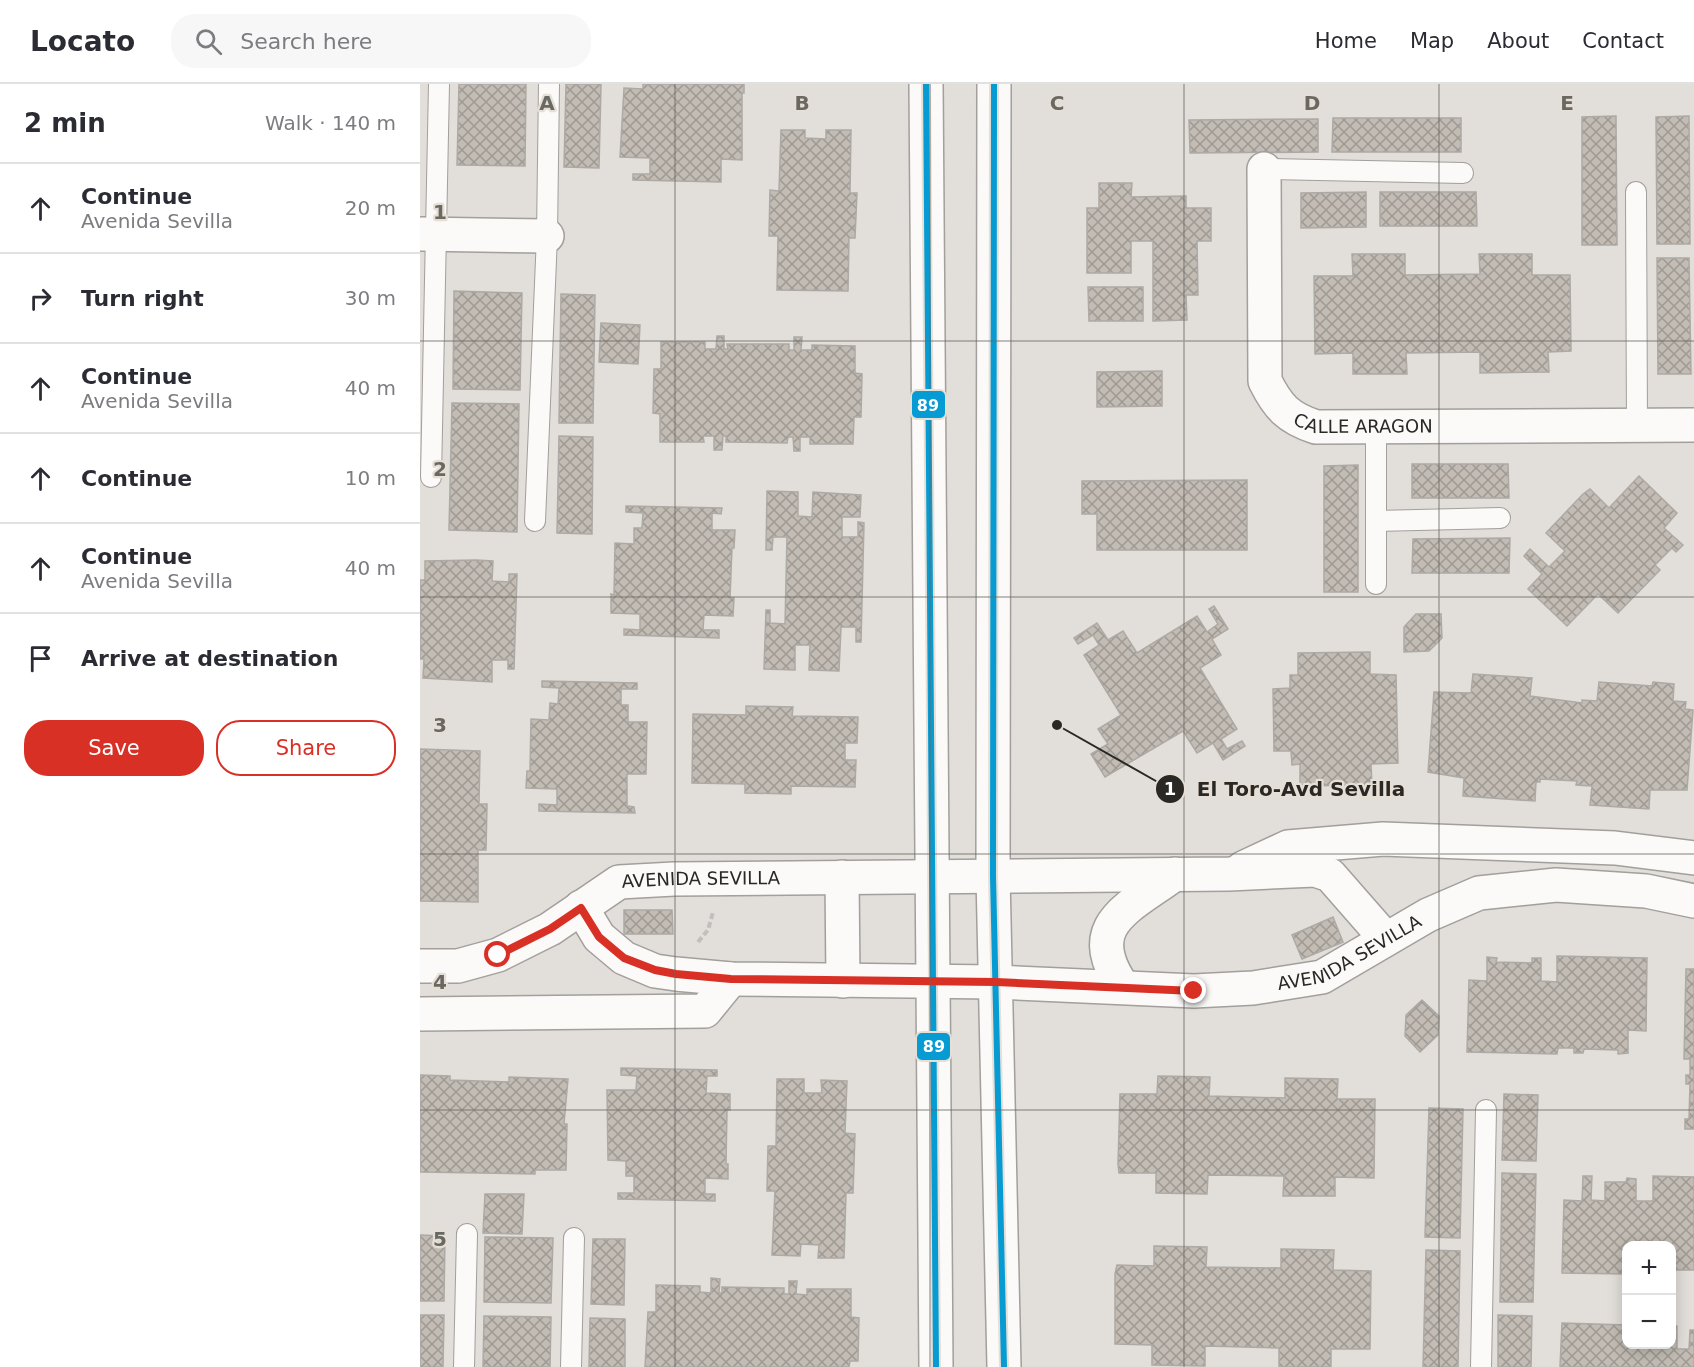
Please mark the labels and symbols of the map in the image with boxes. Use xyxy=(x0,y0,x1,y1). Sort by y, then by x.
text: A xyxy=(539,91,555,115)
text: B xyxy=(794,91,810,115)
text: C xyxy=(1050,91,1064,115)
text: D xyxy=(1304,91,1320,115)
text: E xyxy=(1560,91,1574,115)
text: 1 xyxy=(433,200,447,224)
line badge: 89 xyxy=(911,390,946,419)
text: 89 xyxy=(917,396,939,415)
street label: CALLE ARAGON xyxy=(1290,408,1433,437)
text: 2 xyxy=(433,457,447,481)
text: 3 xyxy=(433,713,447,737)
callout: El Toro-Avd Sevilla xyxy=(1155,770,1417,808)
text: El Toro-Avd Sevilla xyxy=(1197,777,1405,801)
text: 1 xyxy=(1164,778,1176,799)
street label: AVENIDA SEVILLA xyxy=(621,867,781,892)
street label: AVENIDA SEVILLA xyxy=(1276,910,1426,994)
route start xyxy=(484,941,510,967)
text: 4 xyxy=(433,970,447,994)
route end xyxy=(1180,977,1206,1003)
line badge: 89 xyxy=(916,1032,951,1061)
text: 89 xyxy=(923,1037,945,1056)
text: 5 xyxy=(433,1227,447,1251)

